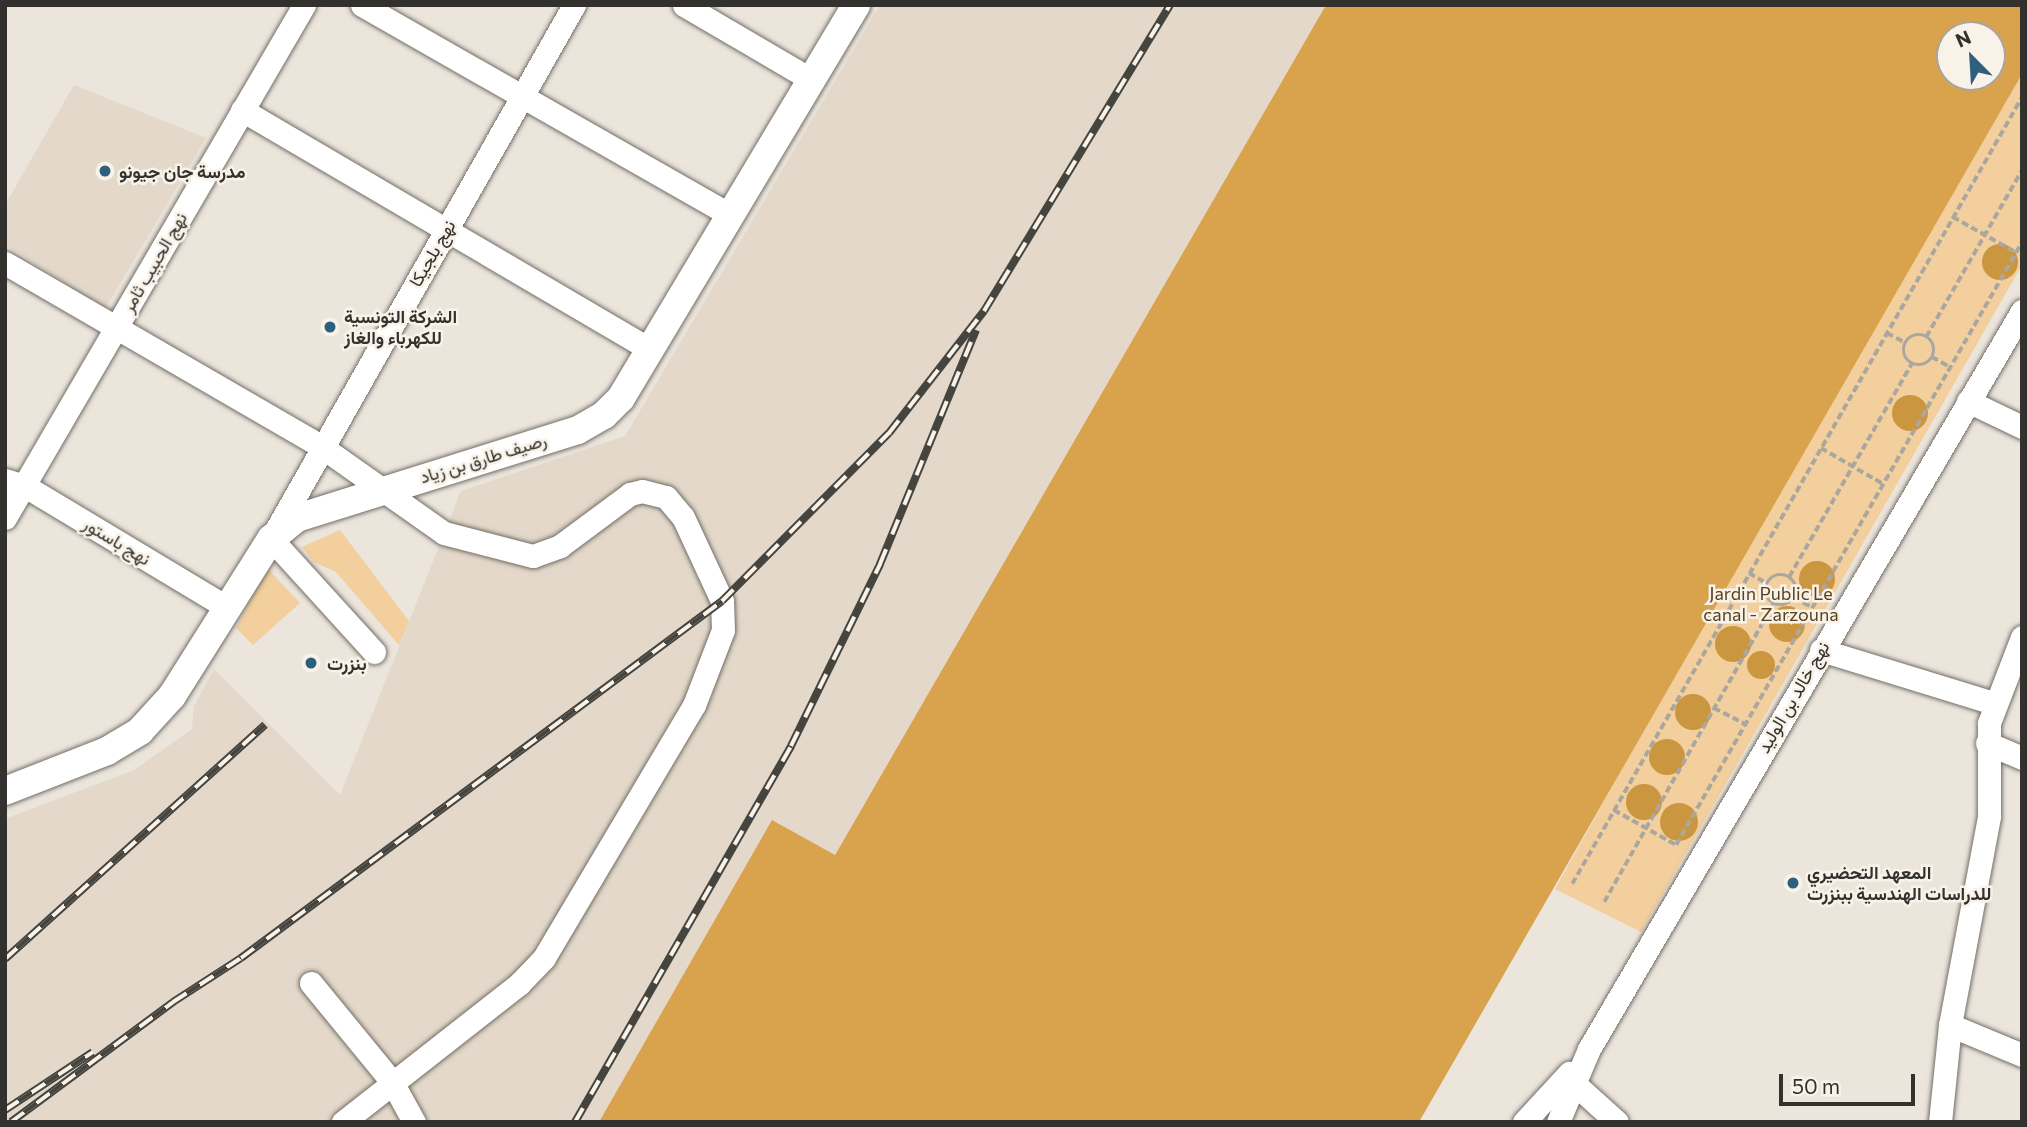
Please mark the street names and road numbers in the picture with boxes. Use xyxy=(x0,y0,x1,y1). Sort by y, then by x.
street label: نهج الحبيب ثامر xyxy=(117,208,191,316)
street label: نهج بلجيكا xyxy=(404,216,460,290)
street label: رصيف طارق بن زياد xyxy=(417,428,549,488)
street label: نهج باستور xyxy=(79,512,155,570)
street label: نهج خالد بن الوليد xyxy=(1752,637,1834,757)

